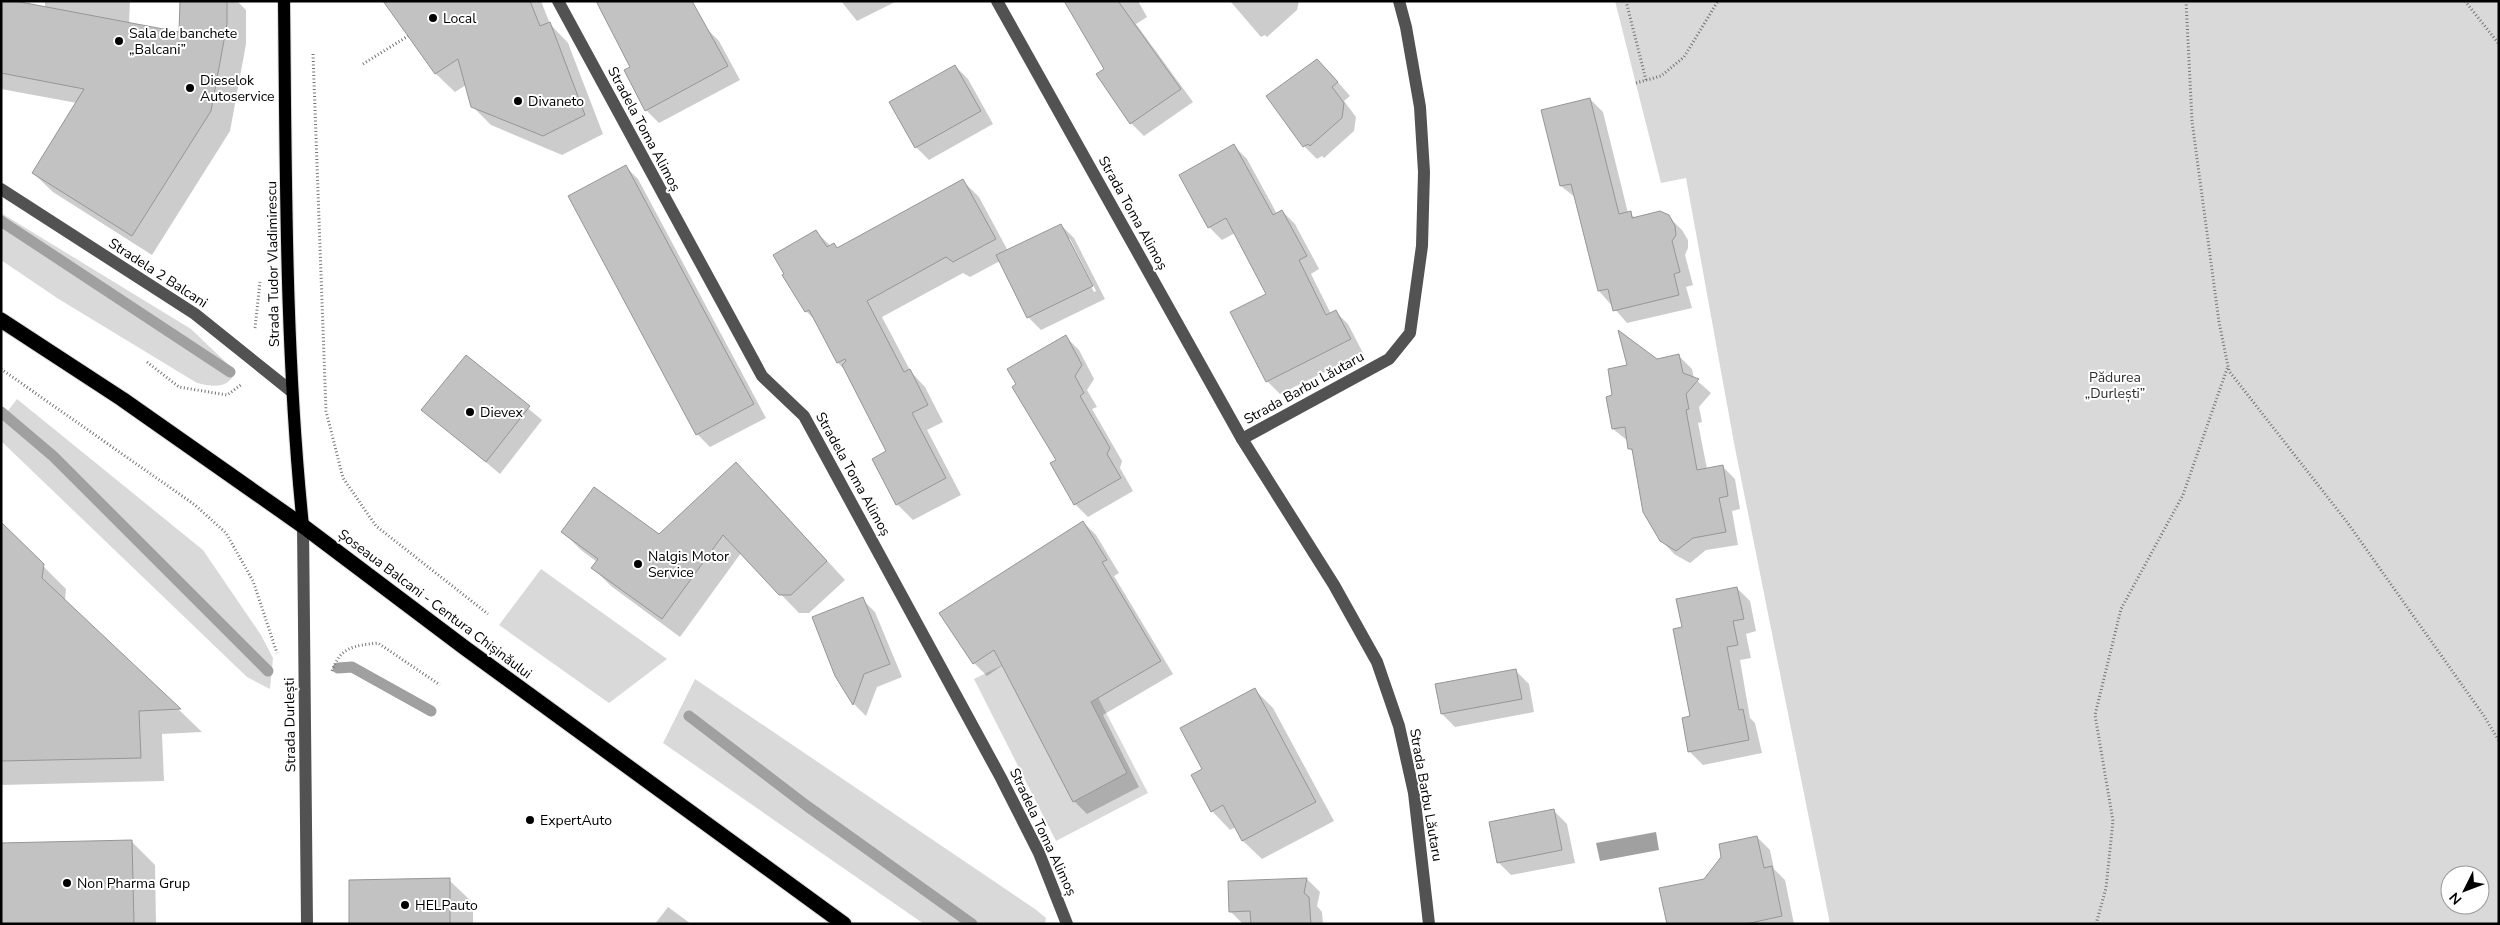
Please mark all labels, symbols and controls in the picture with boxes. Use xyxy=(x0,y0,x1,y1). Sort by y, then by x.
place label: Local xyxy=(443,9,477,28)
marker: Local xyxy=(427,12,439,24)
place label: Sala de banchete „Balcani” xyxy=(129,24,237,59)
marker: Sala de banchete „Balcani” xyxy=(113,35,125,47)
street label: Stradela Toma Alimoș xyxy=(603,63,685,195)
place label: Dieselok Autoservice xyxy=(200,71,275,106)
marker: Dieselok Autoservice xyxy=(184,82,196,94)
place label: Divaneto xyxy=(528,92,584,111)
marker: Divaneto xyxy=(512,95,524,107)
street label: Strada Toma Alimoș xyxy=(1094,153,1172,273)
street label: Strada Tudor Vladimirescu xyxy=(262,181,284,347)
street label: Stradela 2 Balcani xyxy=(105,234,211,312)
street label: Strada Barbu Lăutaru xyxy=(1241,347,1367,429)
park label: Pădurea „Durlești” xyxy=(2085,368,2145,403)
place label: Dievex xyxy=(480,403,523,422)
marker: Dievex xyxy=(464,406,476,418)
street label: Stradela Toma Alimoș xyxy=(811,409,895,540)
street label: Șoseaua Balcani - Centura Chișinăului xyxy=(334,525,536,683)
place label: Nalgis Motor Service xyxy=(648,547,729,582)
marker: Nalgis Motor Service xyxy=(632,558,644,570)
street label: Strada Durlești xyxy=(280,678,300,772)
street label: Strada Barbu Lăutaru xyxy=(1405,727,1447,863)
street label: Stradela Toma Alimoș xyxy=(1005,765,1081,899)
place label: ExpertAuto xyxy=(540,811,612,830)
marker: ExpertAuto xyxy=(524,814,536,826)
north arrow xyxy=(2440,865,2490,915)
place label: Non Pharma Grup xyxy=(77,874,190,893)
marker: Non Pharma Grup xyxy=(61,877,73,889)
text: N xyxy=(2445,888,2466,909)
place label: HELPauto xyxy=(415,896,478,915)
marker: HELPauto xyxy=(399,899,411,911)

